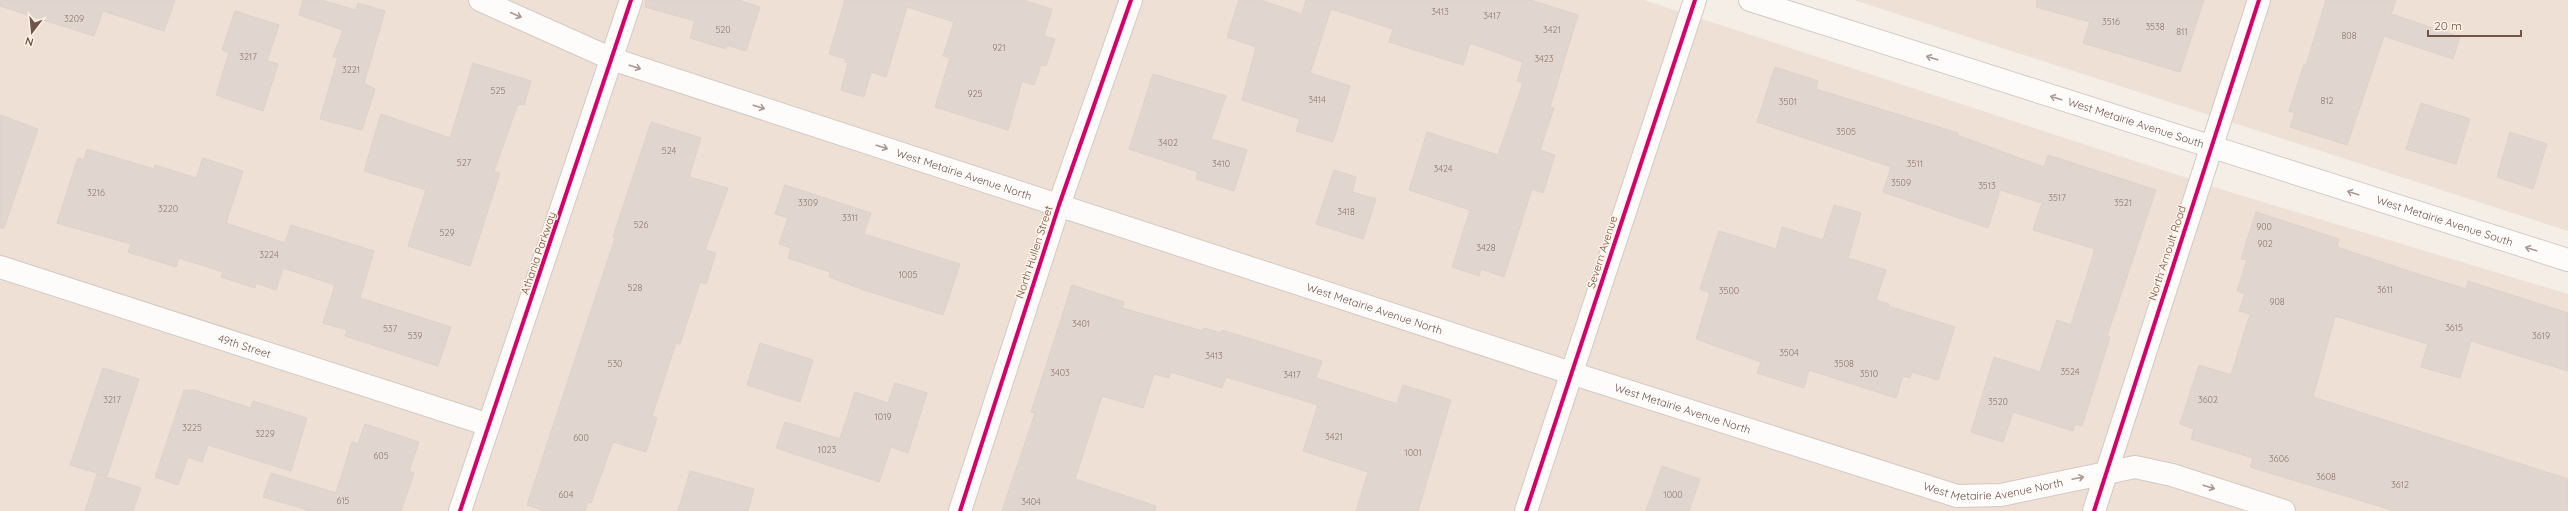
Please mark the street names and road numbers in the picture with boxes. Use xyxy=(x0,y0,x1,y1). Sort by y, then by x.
street label: West Metairie Avenue South xyxy=(2066,94,2206,151)
street label: West Metairie Avenue North xyxy=(894,145,1034,203)
street label: West Metairie Avenue South xyxy=(2375,193,2515,249)
street label: North Hullen Street xyxy=(1012,204,1056,300)
street label: North Arnoult Road xyxy=(2145,204,2189,302)
street label: Athania Parkway xyxy=(517,210,559,296)
street label: Severn Avenue xyxy=(1584,214,1620,290)
street label: West Metairie Avenue North xyxy=(1305,280,1444,337)
street label: 49th Street xyxy=(216,331,273,361)
street label: West Metairie Avenue North xyxy=(1613,380,1753,437)
street label: West Metairie Avenue North xyxy=(1922,475,2064,504)

